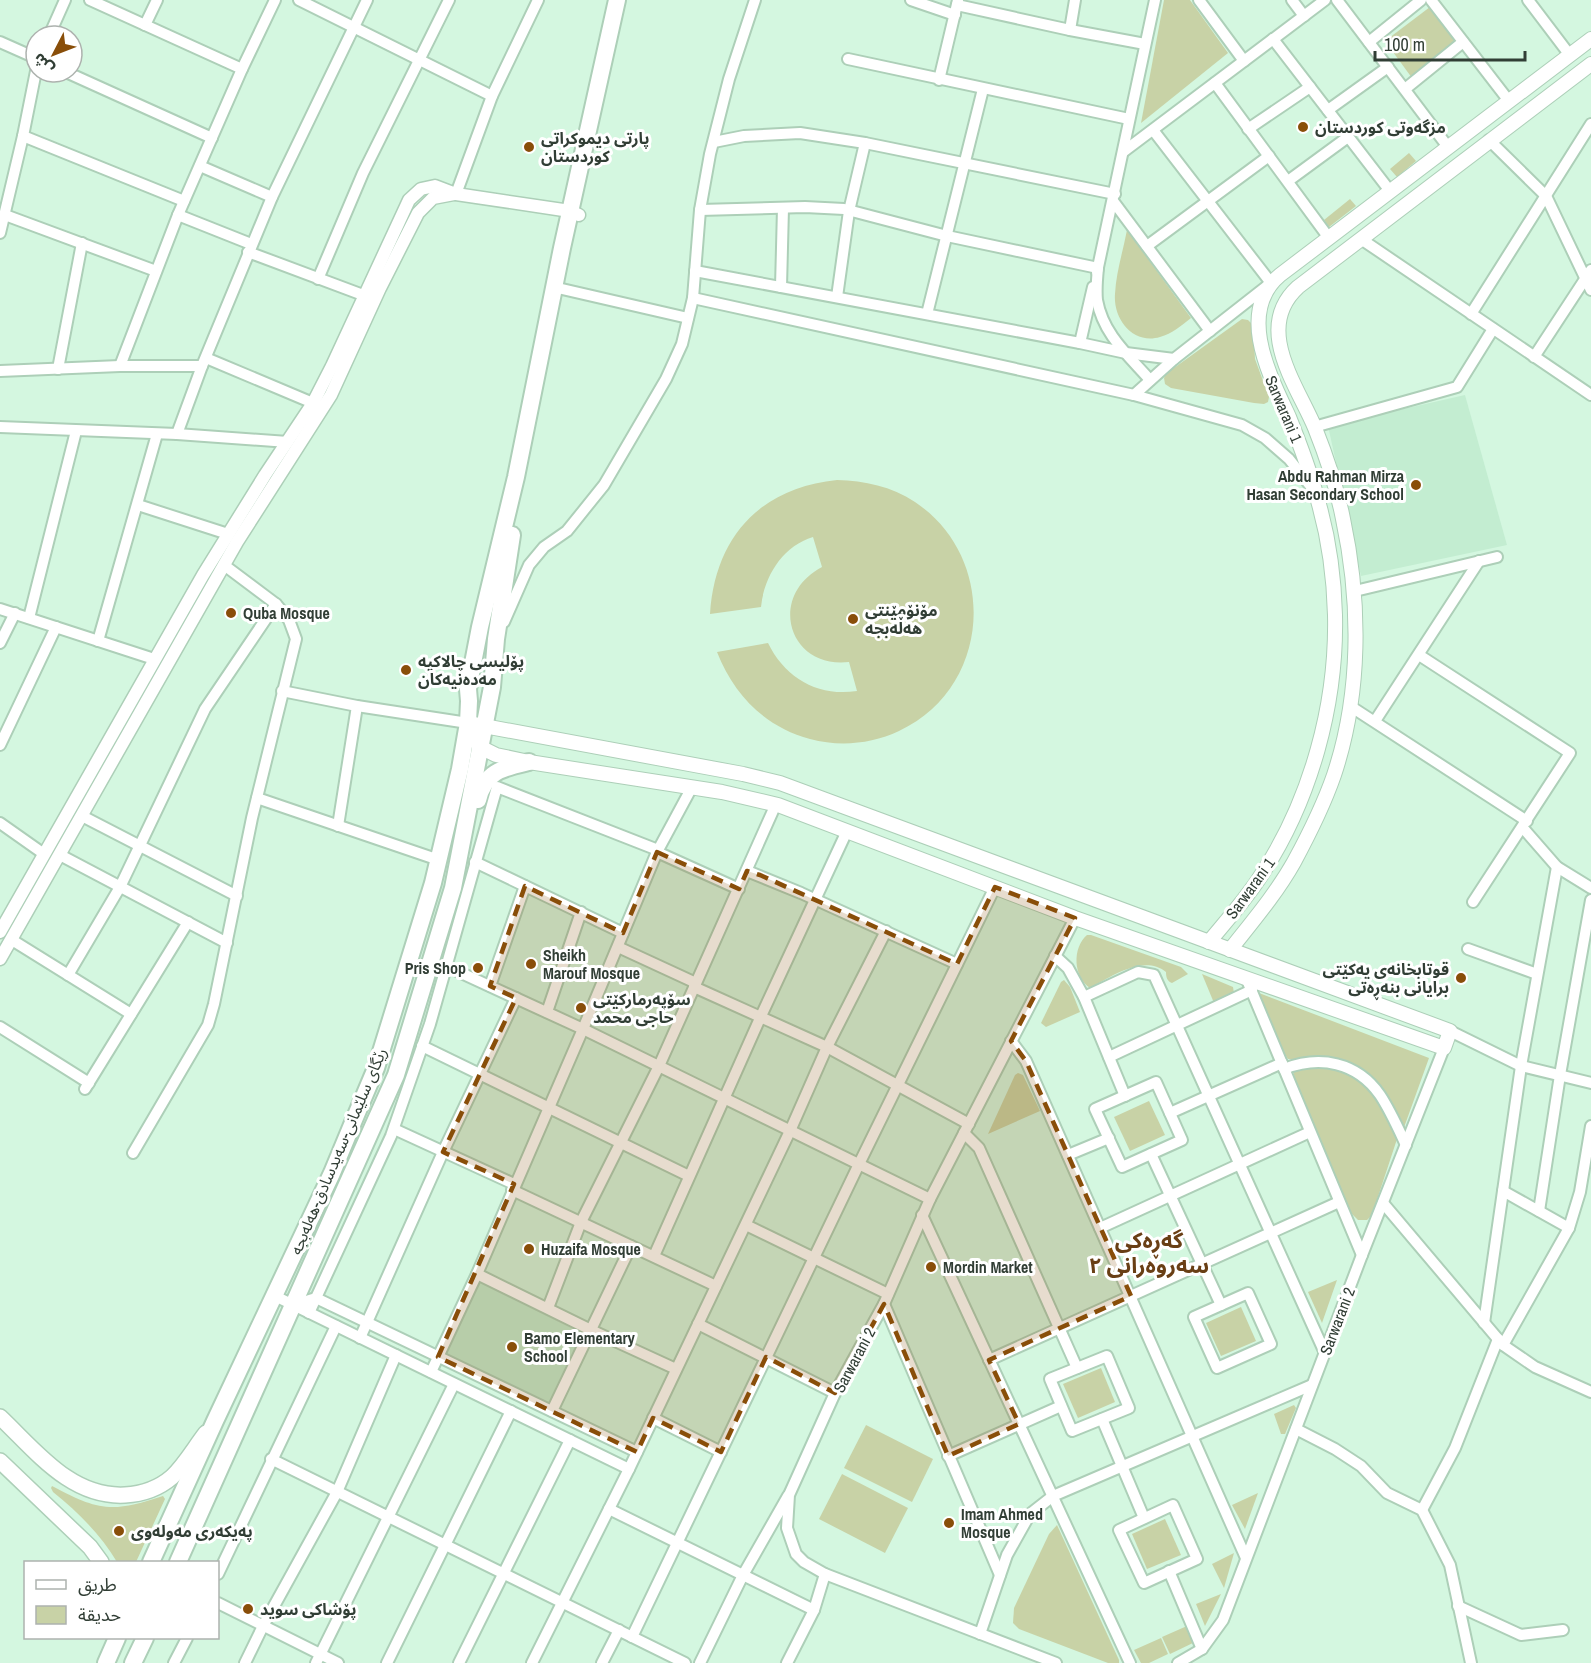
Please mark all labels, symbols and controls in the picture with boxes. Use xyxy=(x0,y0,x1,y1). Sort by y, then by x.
north arrow xyxy=(24,24,84,84)
scale bar xyxy=(1375,24,1525,62)
text: 100 m xyxy=(1384,32,1425,57)
text: ش xyxy=(27,48,58,80)
place label: مزگەوتی کوردستان xyxy=(1315,116,1446,138)
marker: مزگەوتی کوردستان xyxy=(1296,120,1310,134)
place label: پارتی دیموکراتی کوردستان xyxy=(541,127,649,167)
marker: پارتی دیموکراتی کوردستان xyxy=(522,140,536,154)
street label: Sarwarani 1 xyxy=(1260,372,1308,446)
place label: Abdu Rahman Mirza Hasan Secondary School xyxy=(1246,465,1405,505)
marker: Abdu Rahman Mirza Hasan Secondary School xyxy=(1409,478,1423,492)
place label: مۆنۆمێنتی هەڵەبجە xyxy=(865,599,938,639)
place label: Quba Mosque xyxy=(243,602,330,624)
marker: Quba Mosque xyxy=(224,606,238,620)
marker: مۆنۆمێنتی هەڵەبجە xyxy=(846,612,860,626)
place label: پۆلیسی چالاکیە مەدەنیەکان xyxy=(418,650,524,690)
marker: پۆلیسی چالاکیە مەدەنیەکان xyxy=(399,663,413,677)
street label: Sarwarani 1 xyxy=(1220,852,1280,923)
place label: Sheikh Marouf Mosque xyxy=(543,944,640,984)
place label: Pris Shop xyxy=(405,957,466,979)
marker: Sheikh Marouf Mosque xyxy=(524,957,538,971)
place label: قوتابخانەی یەکێتی برایانی بنەڕەتی xyxy=(1323,958,1449,1001)
marker: Pris Shop xyxy=(471,961,485,975)
marker: قوتابخانەی یەکێتی برایانی بنەڕەتی xyxy=(1454,971,1468,985)
place label: سۆپەرمارکێتی حاجی محمد xyxy=(593,988,691,1028)
marker: سۆپەرمارکێتی حاجی محمد xyxy=(574,1001,588,1015)
street label: رێگای سلێمانی-سەیدسادق-هەلەبجە xyxy=(284,1044,392,1258)
district label: گەڕەکی سەروەرانی ٢ xyxy=(1089,1225,1209,1280)
place label: Huzaifa Mosque xyxy=(541,1238,641,1260)
marker: Huzaifa Mosque xyxy=(522,1242,536,1256)
place label: Mordin Market xyxy=(943,1256,1033,1278)
marker: Mordin Market xyxy=(924,1260,938,1274)
street label: Sarwarani 2 xyxy=(1314,1284,1360,1358)
street label: Sarwarani 2 xyxy=(828,1324,880,1396)
place label: Bamo Elementary School xyxy=(524,1327,636,1367)
marker: Bamo Elementary School xyxy=(505,1340,519,1354)
place label: Imam Ahmed Mosque xyxy=(961,1503,1043,1543)
marker: Imam Ahmed Mosque xyxy=(942,1516,956,1530)
place label: پەیکەری مەولەوی xyxy=(131,1520,253,1542)
marker: پەیکەری مەولەوی xyxy=(112,1524,126,1538)
legend xyxy=(24,1561,219,1639)
text: طريق xyxy=(78,1572,117,1597)
place label: پۆشاکی سوید xyxy=(260,1598,357,1620)
text: حديقة xyxy=(78,1602,121,1627)
marker: پۆشاکی سوید xyxy=(241,1602,255,1616)

